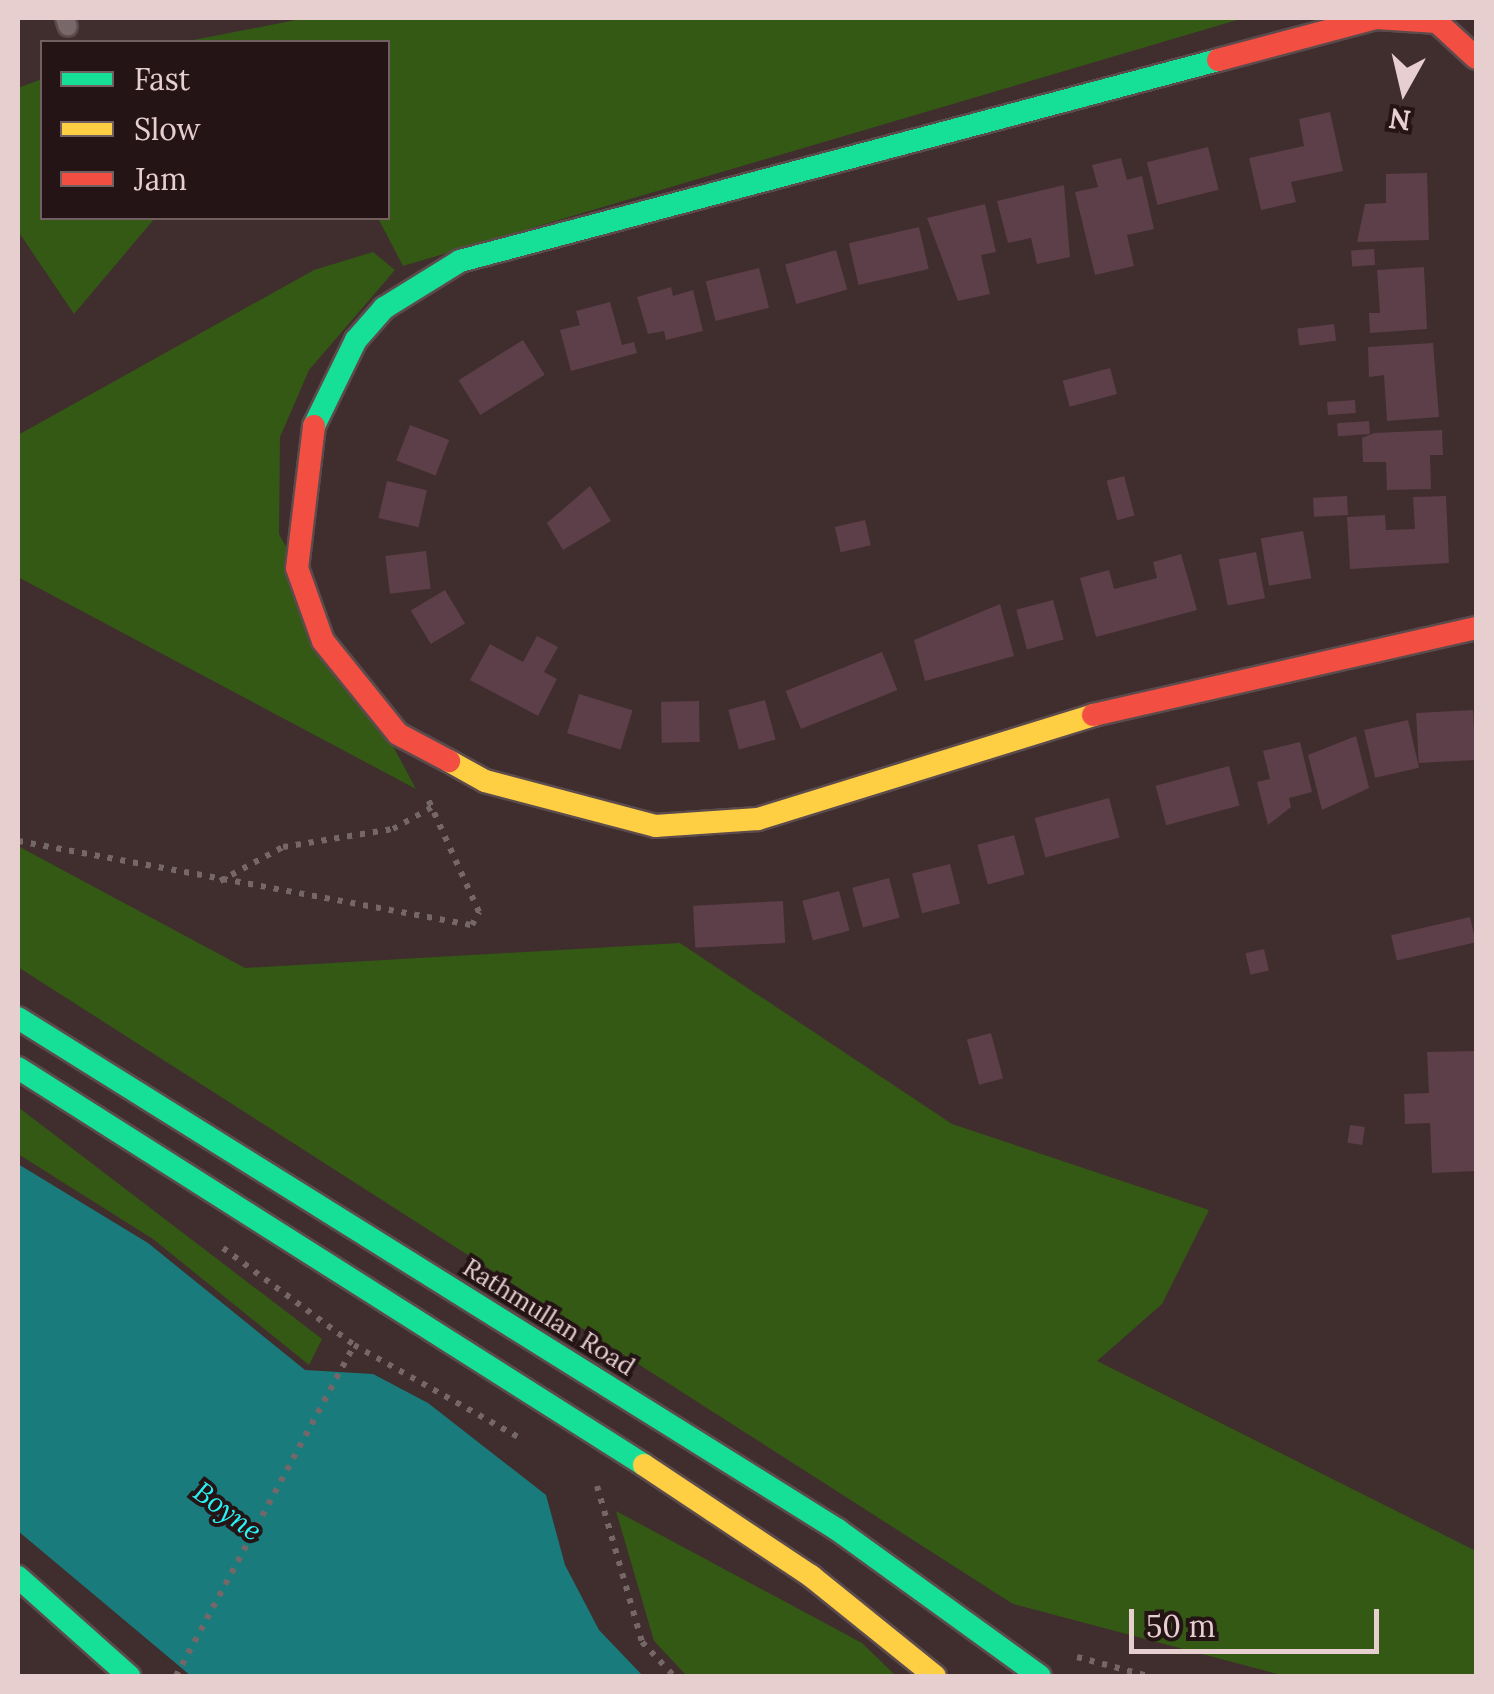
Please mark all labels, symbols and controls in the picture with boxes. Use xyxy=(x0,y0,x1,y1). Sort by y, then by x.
legend xyxy=(40,40,390,220)
north arrow xyxy=(1354,40,1454,140)
text: Fast xyxy=(134,60,190,98)
text: N xyxy=(1387,100,1413,139)
text: Slow xyxy=(134,110,200,148)
text: Jam xyxy=(134,160,187,198)
street label: Rathmullan Road xyxy=(458,1252,640,1382)
water label: Boyne xyxy=(187,1474,269,1548)
scale bar xyxy=(1134,1589,1384,1651)
text: 50 m xyxy=(1146,1607,1216,1645)

